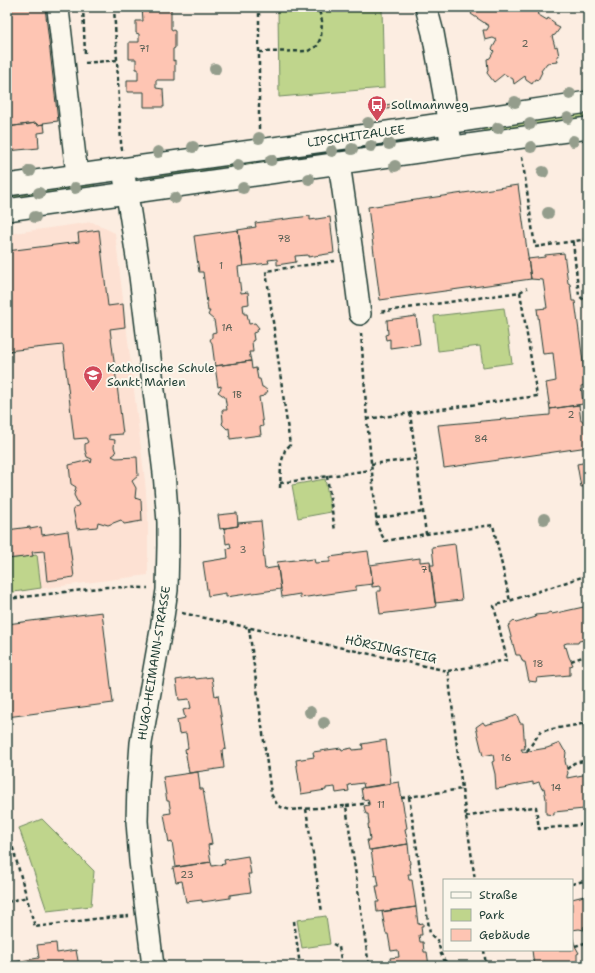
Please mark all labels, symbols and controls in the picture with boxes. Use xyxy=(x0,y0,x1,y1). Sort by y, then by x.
house number: 2 xyxy=(522,37,529,50)
house number: 71 xyxy=(139,42,149,55)
bus stop icon: Sollmannweg xyxy=(366,94,388,122)
place label: Sollmannweg xyxy=(391,97,469,113)
street label: LIPSCHITZALLEE xyxy=(306,121,406,151)
house number: 78 xyxy=(277,232,291,245)
house number: 1 xyxy=(219,259,223,272)
house number: 1A xyxy=(221,321,233,334)
place label: Katholische Schule Sankt Marien xyxy=(107,360,215,390)
school or university icon: Katholische Schule Sankt Marien xyxy=(82,364,104,392)
house number: 1B xyxy=(232,388,242,401)
house number: 2 xyxy=(568,408,575,421)
house number: 84 xyxy=(474,432,488,445)
house number: 3 xyxy=(240,543,247,556)
house number: 7 xyxy=(421,563,428,576)
street label: HUGO-HEIMANN-STRASSE xyxy=(134,585,174,741)
street label: HÖRSINGSTEIG xyxy=(344,631,438,667)
house number: 18 xyxy=(532,657,544,670)
house number: 16 xyxy=(501,751,511,764)
house number: 14 xyxy=(551,781,561,794)
house number: 11 xyxy=(377,798,385,811)
house number: 23 xyxy=(180,868,194,881)
legend xyxy=(443,879,573,951)
text: Straße xyxy=(479,887,518,903)
text: Park xyxy=(479,907,505,923)
text: Gebäude xyxy=(479,927,530,943)

